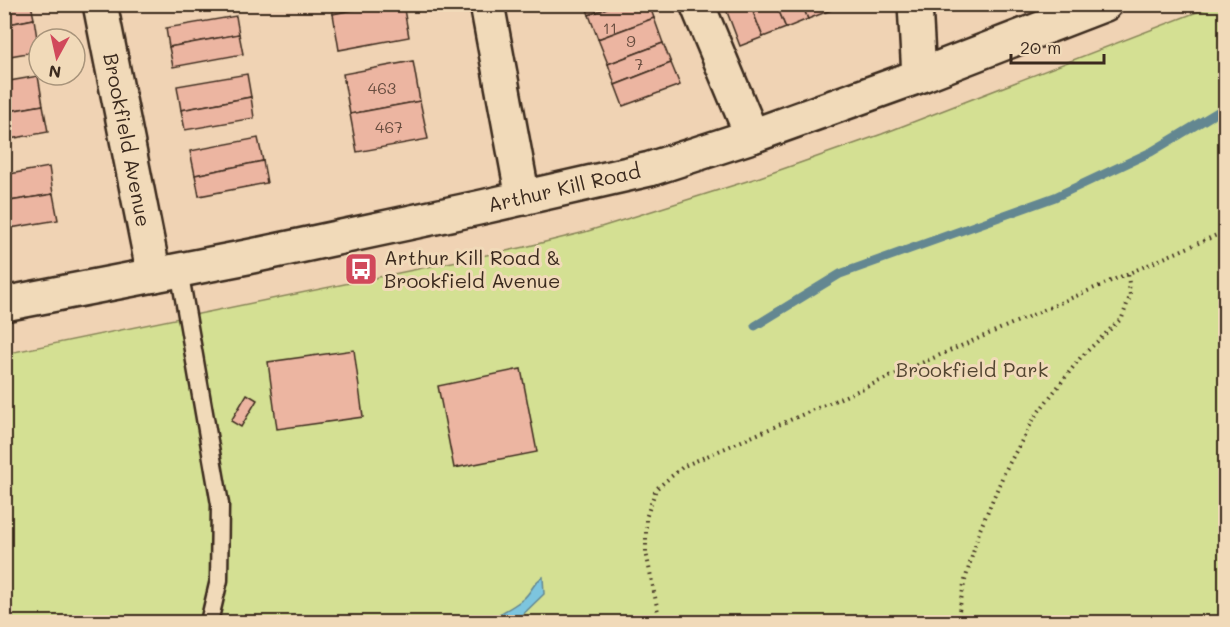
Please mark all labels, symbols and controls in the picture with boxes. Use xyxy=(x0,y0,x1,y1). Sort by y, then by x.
house number: 11 xyxy=(603,17,617,38)
north arrow xyxy=(27,27,87,87)
scale bar xyxy=(1011,27,1104,65)
house number: 9 xyxy=(626,30,636,51)
text: 20 m xyxy=(1020,35,1061,59)
street label: Brookfield Avenue xyxy=(98,51,158,229)
house number: 7 xyxy=(635,53,644,74)
text: N xyxy=(47,61,62,84)
house number: 463 xyxy=(368,77,396,98)
house number: 467 xyxy=(375,116,403,137)
street label: Arthur Kill Road xyxy=(485,157,643,217)
place label: Arthur Kill Road & Brookfield Avenue xyxy=(384,244,561,293)
bus stop icon: Arthur Kill Road & Brookfield Avenue xyxy=(343,251,379,287)
park label: Brookfield Park xyxy=(896,356,1048,382)

